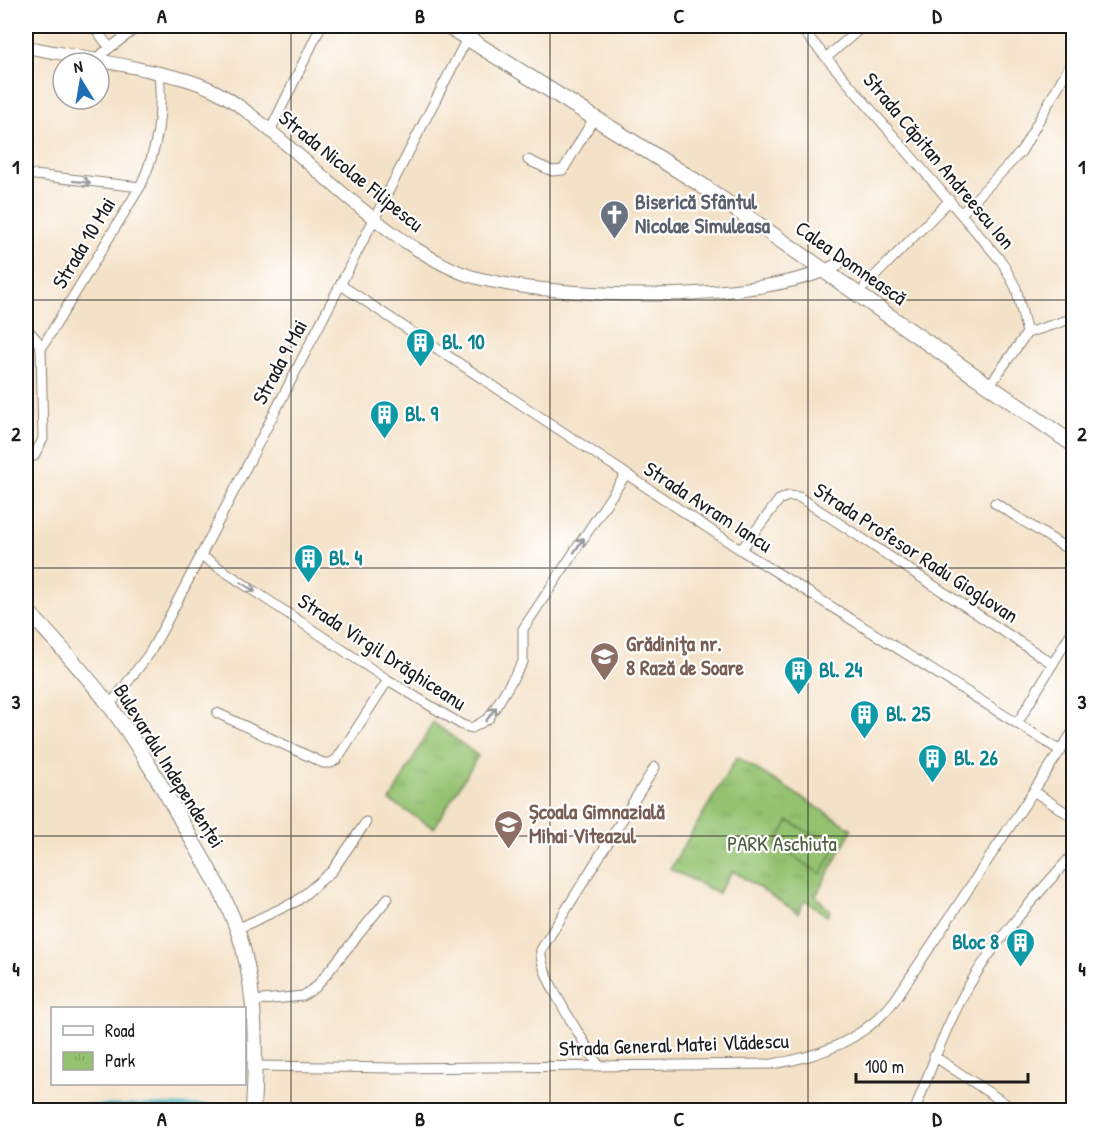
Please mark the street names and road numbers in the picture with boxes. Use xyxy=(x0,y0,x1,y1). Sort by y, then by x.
street label: Strada Căpitan Andreescu Ion xyxy=(857,66,1022,255)
street label: Strada Nicolae Filipescu xyxy=(273,103,430,239)
street label: Strada 10 Mai xyxy=(45,192,122,294)
street label: Calea Domnească xyxy=(790,213,913,312)
street label: Strada 9 Mai xyxy=(245,314,314,409)
street label: Strada Avram Iancu xyxy=(638,454,779,559)
street label: Strada Profesor Radu Gioglovan xyxy=(808,475,1024,630)
street label: Strada Virgil Drăghiceanu xyxy=(292,586,473,717)
street label: Bulevardul Independenței xyxy=(107,678,232,853)
street label: Strada General Matei Vlădescu xyxy=(558,1026,790,1063)

